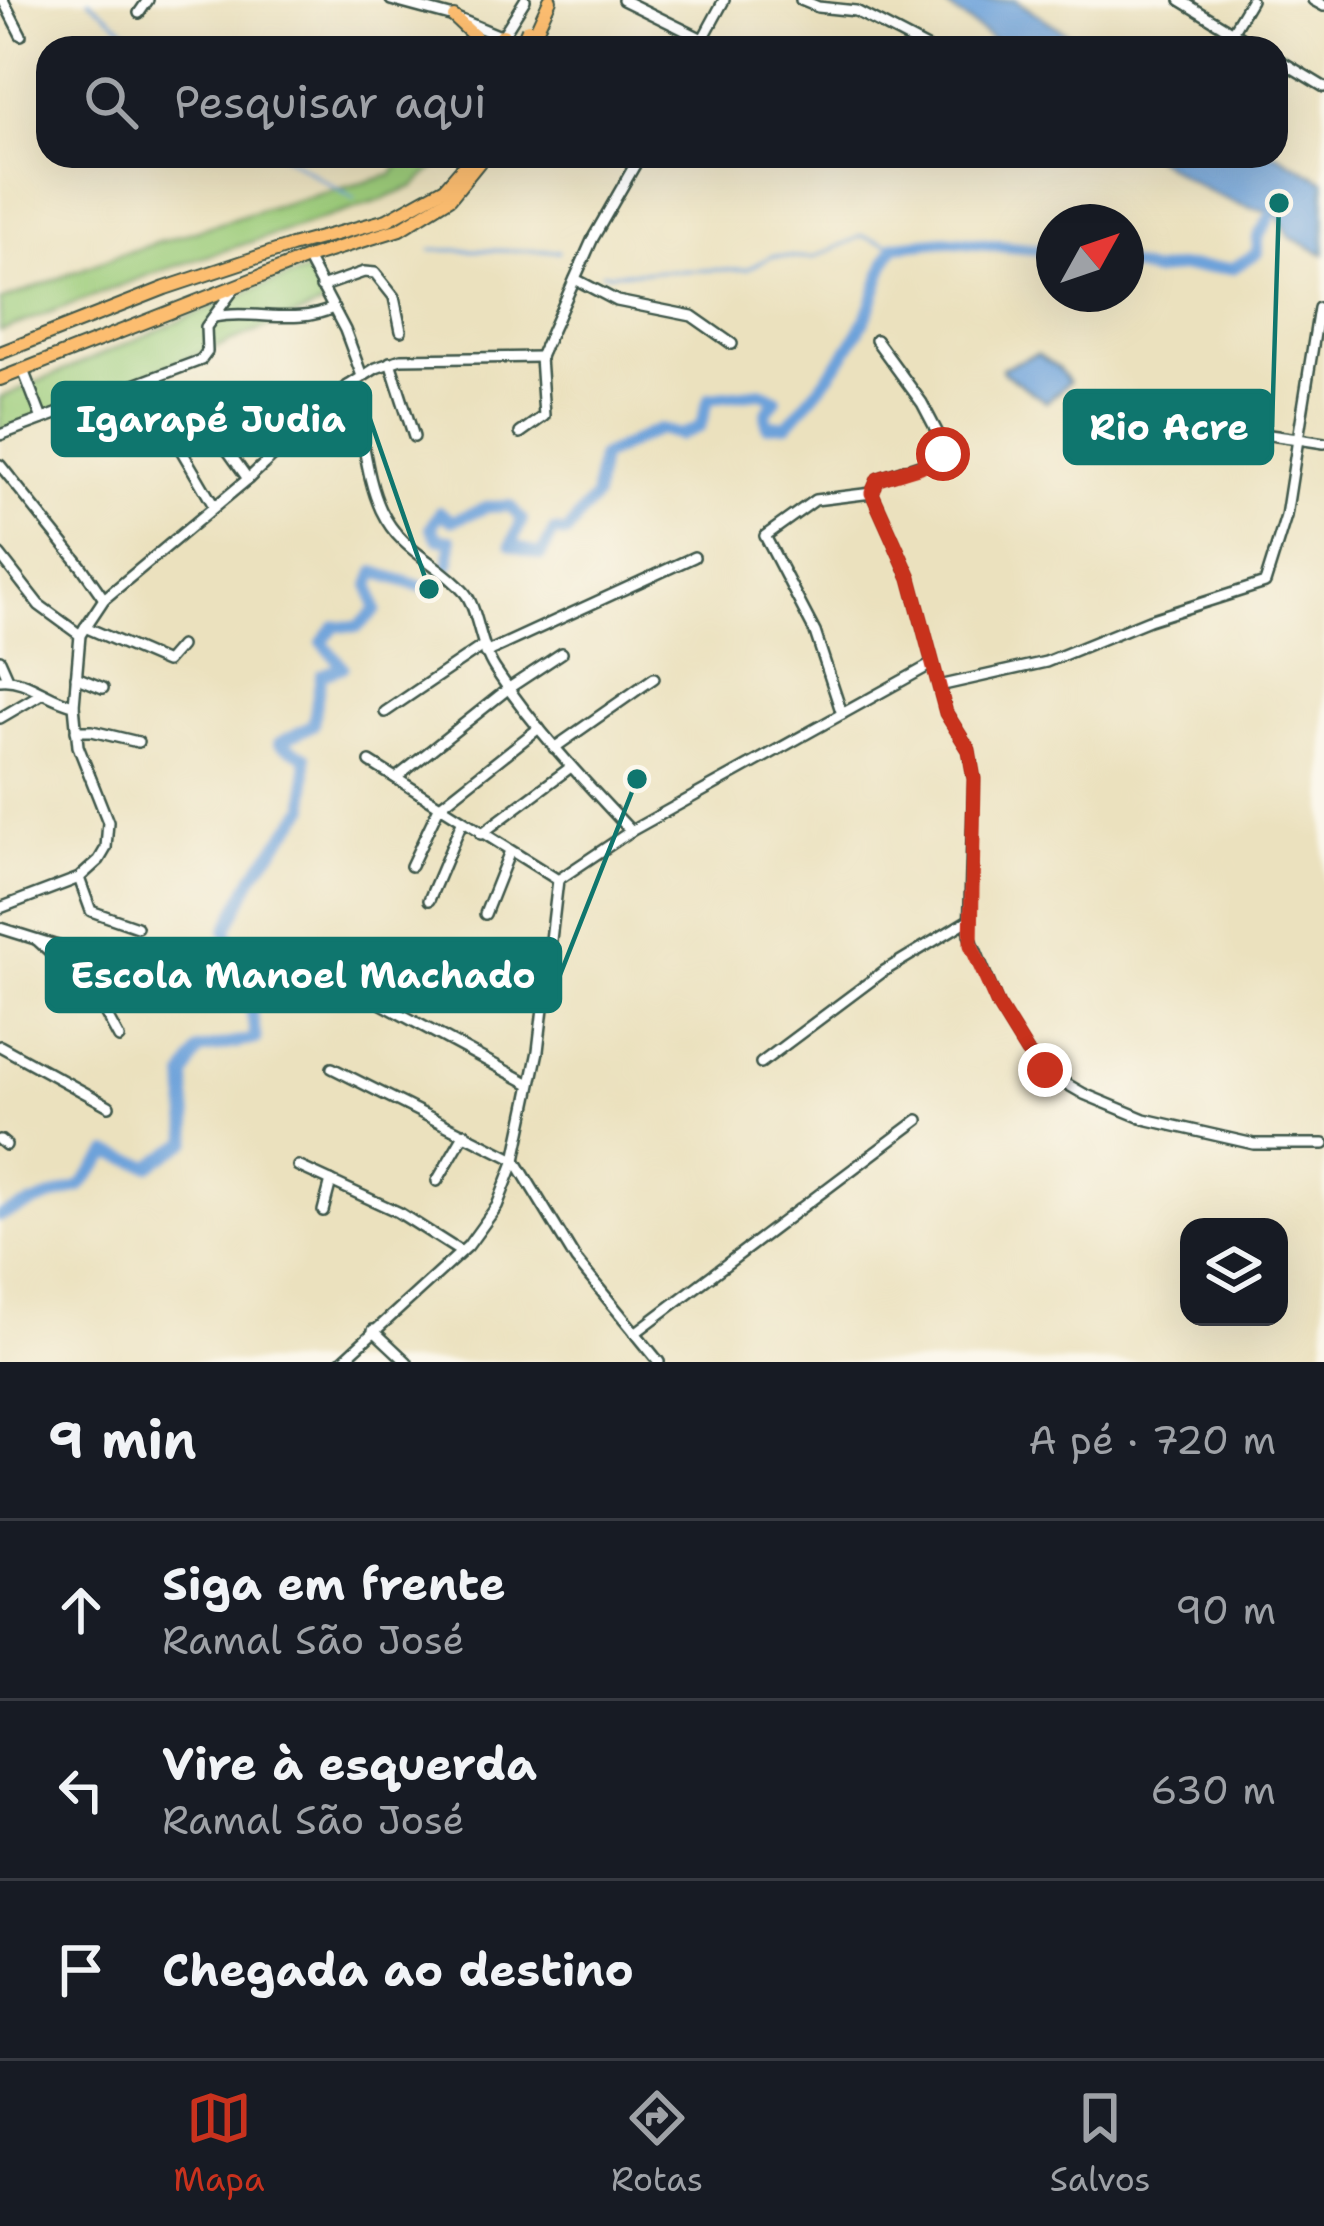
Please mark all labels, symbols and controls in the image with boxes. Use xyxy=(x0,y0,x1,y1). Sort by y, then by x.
search box xyxy=(36,36,1288,168)
icon: search xyxy=(78,69,144,135)
text: Pesquisar aqui xyxy=(174,72,487,132)
north arrow xyxy=(1036,204,1144,312)
callout: Igarapé Judia xyxy=(53,383,370,455)
callout: Rio Acre xyxy=(1065,391,1272,463)
text: Igarapé Judia xyxy=(76,395,346,444)
text: Rio Acre xyxy=(1089,403,1249,452)
route start xyxy=(916,427,970,481)
callout: Escola Manoel Machado xyxy=(47,939,560,1011)
text: Escola Manoel Machado xyxy=(70,951,536,1000)
route end xyxy=(1018,1043,1072,1097)
map controls xyxy=(1180,1218,1288,1326)
button: layers xyxy=(1180,1218,1288,1326)
text: 9 min xyxy=(48,1406,197,1474)
text: A pé · 720 m xyxy=(1028,1414,1276,1466)
text: Siga em frente xyxy=(162,1554,506,1614)
icon: ahead xyxy=(48,1577,114,1643)
text: 90 m xyxy=(1175,1584,1276,1636)
text: Ramal São José xyxy=(162,1614,465,1666)
text: Vire à esquerda xyxy=(162,1734,537,1794)
icon: left xyxy=(48,1757,114,1823)
text: 630 m xyxy=(1150,1764,1276,1816)
text: Ramal São José xyxy=(162,1794,465,1846)
icon: arrive xyxy=(48,1937,114,2003)
text: Chegada ao destino xyxy=(162,1940,634,2000)
tab: Mapa xyxy=(173,2085,265,2202)
tab: Rotas xyxy=(611,2085,703,2202)
tab: Salvos xyxy=(1050,2085,1151,2202)

